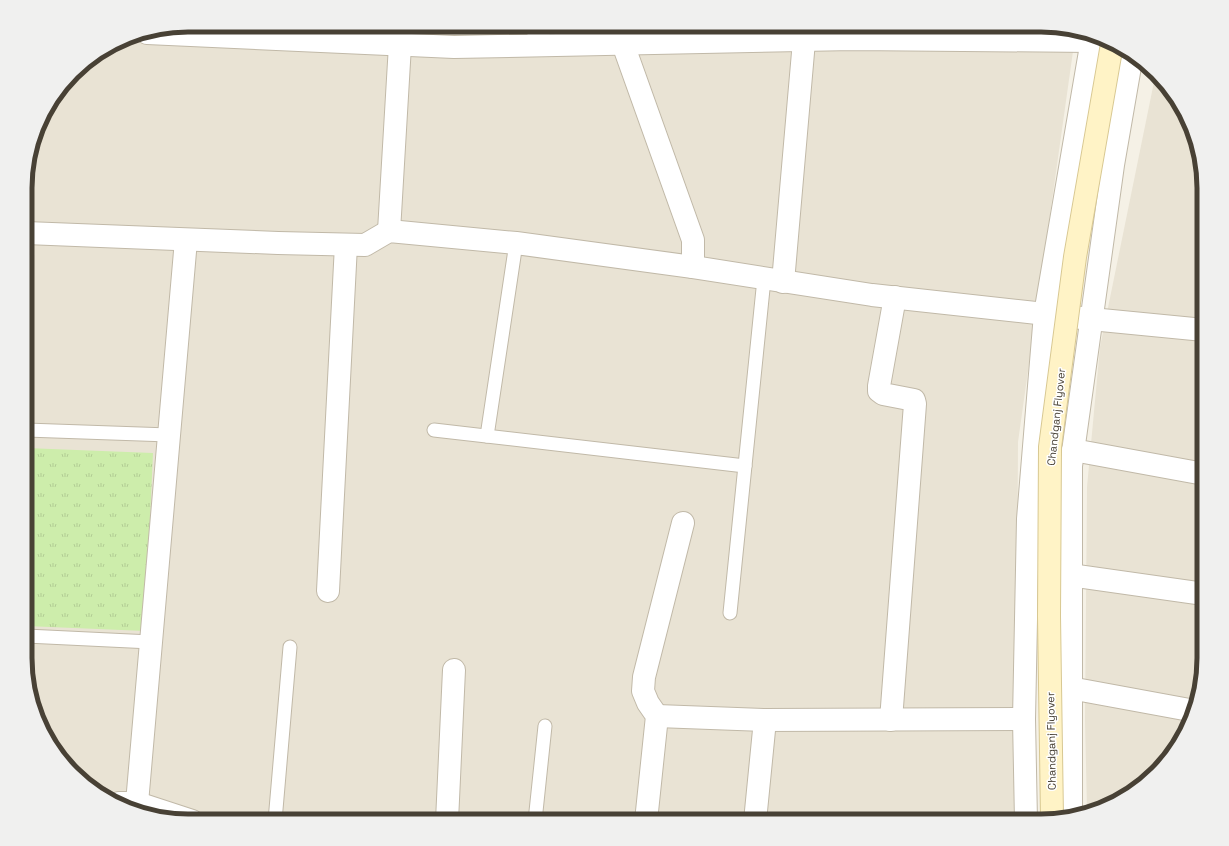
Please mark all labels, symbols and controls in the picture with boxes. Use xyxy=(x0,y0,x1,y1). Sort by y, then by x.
street label: Chandganj Flyover xyxy=(1044,368,1068,466)
street label: Chandganj Flyover xyxy=(1043,692,1059,790)

